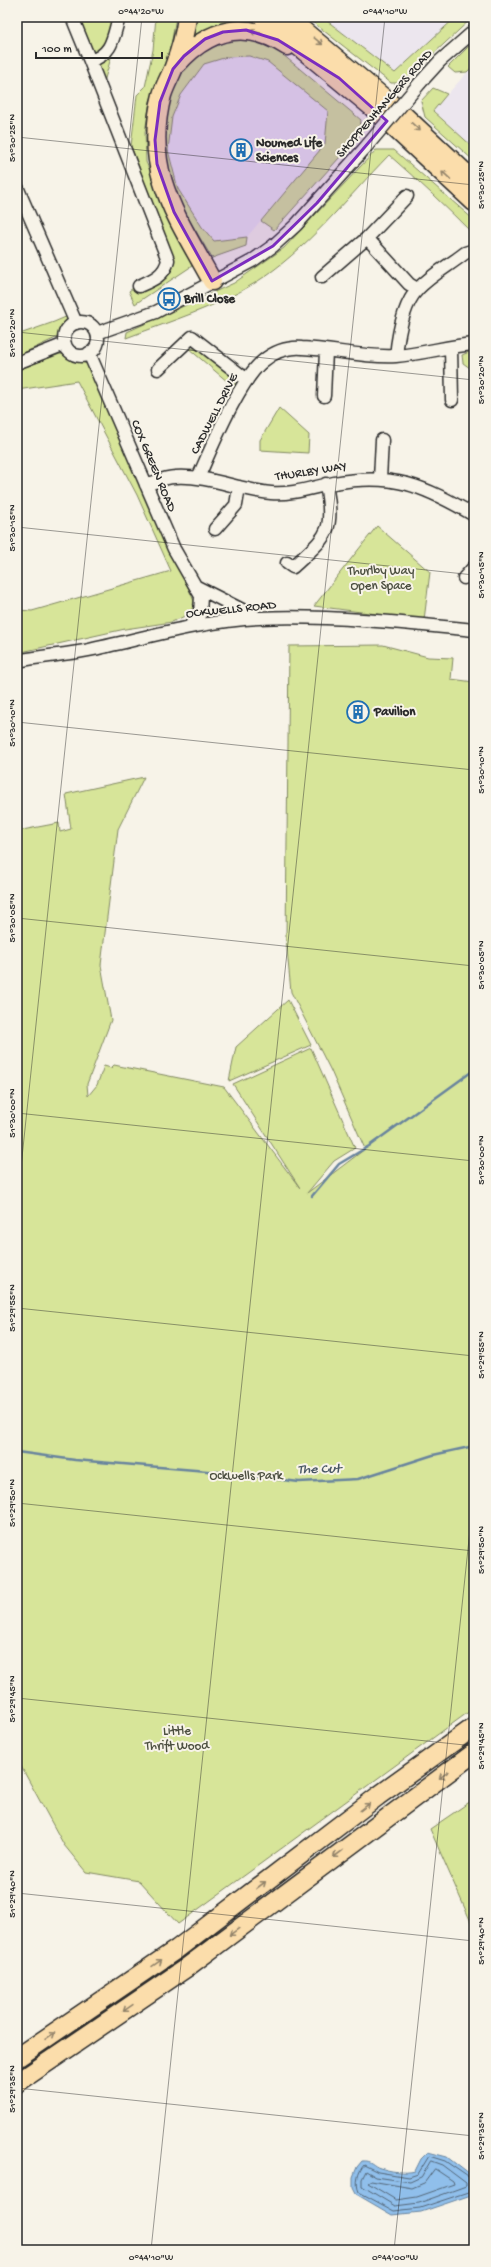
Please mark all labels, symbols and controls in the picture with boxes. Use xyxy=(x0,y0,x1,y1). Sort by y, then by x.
text: 0°44'20"W xyxy=(118,6,164,18)
text: 0°44'10"W xyxy=(363,6,408,18)
one-way arrow xyxy=(250,28,263,36)
scale bar xyxy=(36,34,162,60)
one-way arrow xyxy=(312,37,323,46)
text: 100 m xyxy=(41,43,72,57)
street label: SHOPPENHANGERS ROAD xyxy=(334,46,437,161)
text: 51°30'25"N xyxy=(7,114,19,162)
one-way arrow xyxy=(411,122,421,131)
place label: Noumed Life Sciences xyxy=(256,135,324,166)
building icon: Noumed Life Sciences xyxy=(228,137,254,163)
text: 51°30'25"N xyxy=(476,161,488,209)
one-way arrow xyxy=(441,170,451,180)
bus stop icon: Brill Close xyxy=(156,286,182,312)
place label: Brill Close xyxy=(183,292,236,307)
text: 51°30'20"N xyxy=(7,308,19,357)
text: 51°30'20"N xyxy=(476,355,488,404)
street label: CADWELL DRIVE xyxy=(188,370,242,457)
street label: COX GREEN ROAD xyxy=(127,418,179,515)
street label: THURLBY WAY xyxy=(273,459,348,485)
text: 51°30'15"N xyxy=(7,504,19,552)
text: 51°30'15"N xyxy=(476,551,488,599)
park label: Thurlby Way Open Space xyxy=(347,564,415,594)
street label: OCKWELLS ROAD xyxy=(185,598,277,622)
text: 51°30'10"N xyxy=(7,699,19,747)
building icon: Pavilion xyxy=(345,699,371,725)
place label: Pavilion xyxy=(373,705,416,720)
text: 51°30'10"N xyxy=(476,746,488,794)
text: 51°30'05"N xyxy=(7,893,19,942)
text: 51°30'05"N xyxy=(476,940,488,989)
text: 51°30'00"N xyxy=(7,1088,19,1138)
text: 51°30'00"N xyxy=(476,1135,488,1185)
text: 51°29'55"N xyxy=(7,1284,19,1332)
text: 51°29'55"N xyxy=(476,1331,488,1379)
water label: The Cut xyxy=(297,1461,343,1479)
park label: Ockwells Park xyxy=(209,1469,284,1484)
text: 51°29'50"N xyxy=(7,1479,19,1527)
text: 51°29'50"N xyxy=(476,1526,488,1574)
text: 51°29'45"N xyxy=(7,1675,19,1722)
text: 51°29'45"N xyxy=(476,1722,488,1769)
park label: Little Thrift Wood xyxy=(144,1724,210,1754)
one-way arrow xyxy=(438,1770,449,1779)
one-way arrow xyxy=(359,1802,370,1811)
one-way arrow xyxy=(332,1850,343,1858)
text: 51°29'40"N xyxy=(7,1870,19,1918)
one-way arrow xyxy=(256,1881,267,1890)
text: 51°29'40"N xyxy=(476,1917,488,1965)
one-way arrow xyxy=(229,1928,240,1936)
one-way arrow xyxy=(151,1959,162,1967)
one-way arrow xyxy=(123,2004,134,2012)
one-way arrow xyxy=(44,2032,55,2041)
text: 51°29'35"N xyxy=(7,2065,19,2113)
text: 51°29'35"N xyxy=(476,2112,488,2160)
text: 0°44'10"W xyxy=(129,2252,174,2264)
text: 0°44'00"W xyxy=(372,2252,419,2264)

